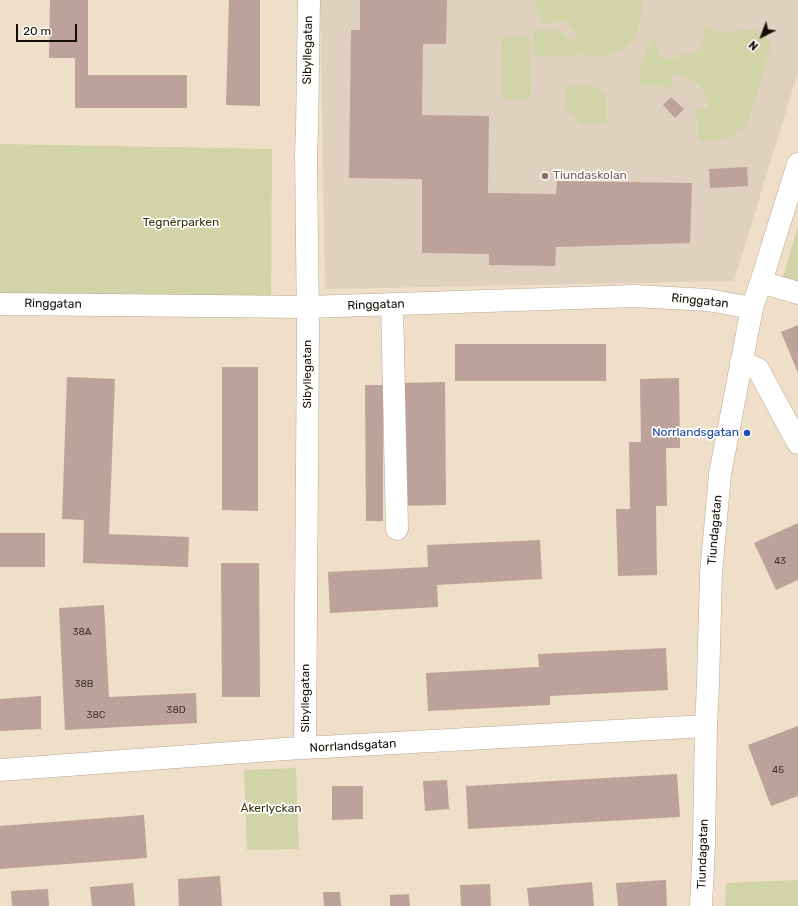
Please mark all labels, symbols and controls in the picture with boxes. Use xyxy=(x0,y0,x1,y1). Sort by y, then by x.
street label: Sibyllegatan xyxy=(300,15,316,85)
scale bar xyxy=(18,16,79,42)
north arrow xyxy=(742,16,782,56)
text: 20 m xyxy=(23,24,51,38)
text: N xyxy=(746,38,761,53)
place label: Tiundaskolan xyxy=(553,169,627,183)
marker: Tiundaskolan xyxy=(540,171,550,181)
park label: Tegnérparken xyxy=(143,216,219,230)
street label: Ringgatan xyxy=(671,291,729,311)
street label: Ringgatan xyxy=(24,296,82,312)
street label: Ringgatan xyxy=(347,297,405,313)
street label: Sibyllegatan xyxy=(301,340,315,408)
place label: Norrlandsgatan xyxy=(652,426,739,440)
marker: Norrlandsgatan xyxy=(742,428,752,438)
street label: Tiundagatan xyxy=(705,494,725,566)
house number: 43 xyxy=(774,555,786,567)
house number: 38A xyxy=(72,626,92,638)
street label: Sibyllegatan xyxy=(299,664,313,732)
house number: 38B xyxy=(74,678,94,690)
house number: 38D xyxy=(166,704,186,716)
house number: 38C xyxy=(86,709,106,721)
street label: Norrlandsgatan xyxy=(309,737,397,755)
house number: 45 xyxy=(772,764,784,776)
park label: Åkerlyckan xyxy=(240,802,302,816)
street label: Tiundagatan xyxy=(695,819,711,889)

